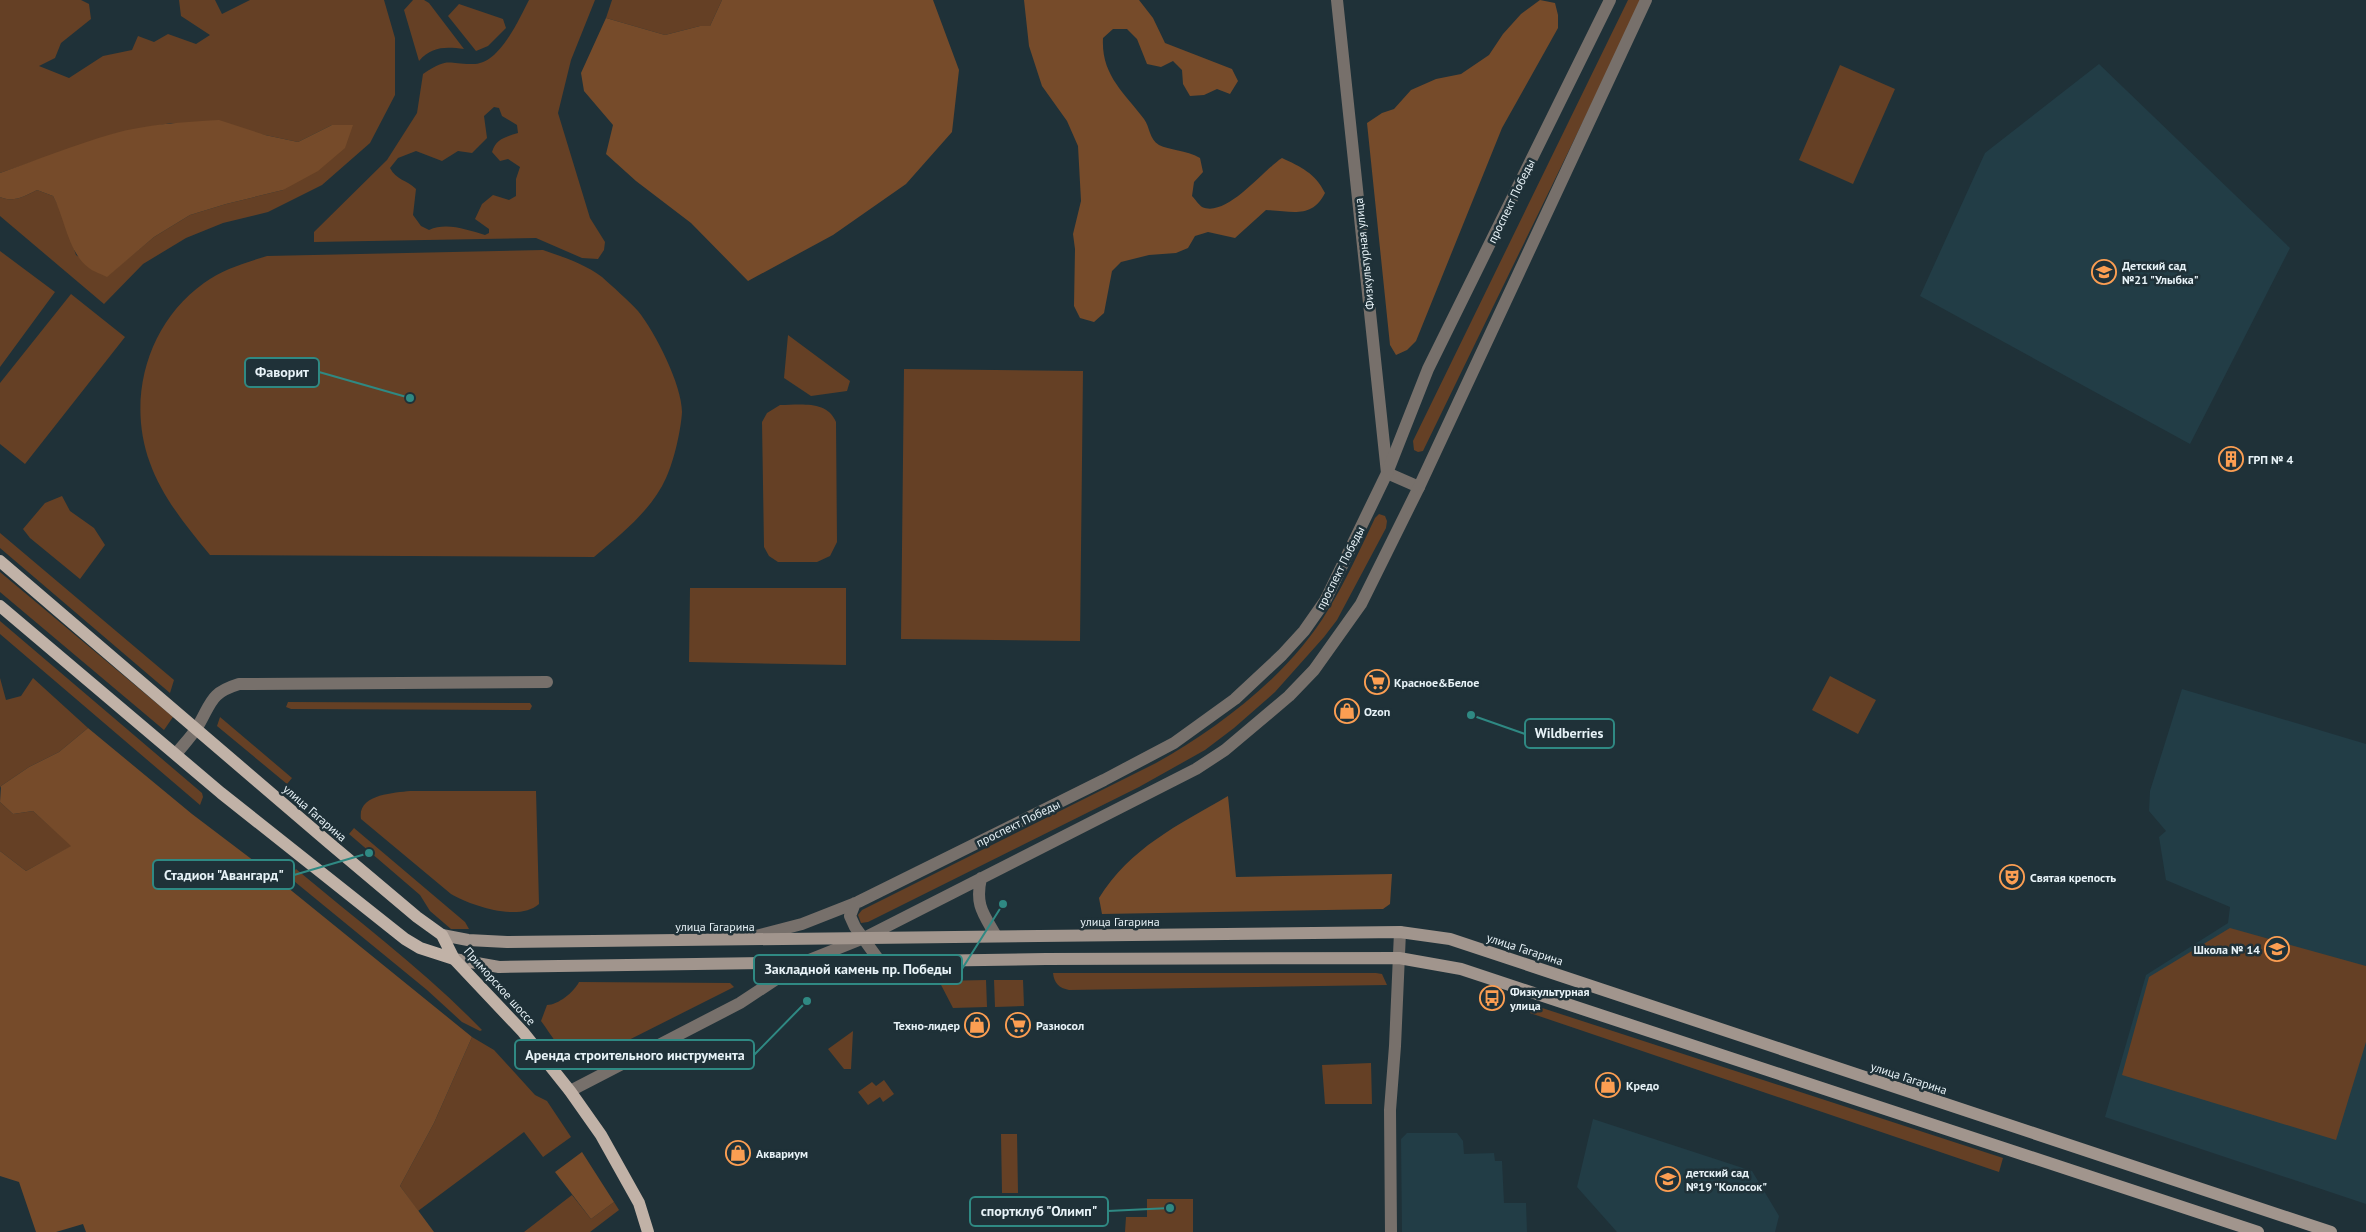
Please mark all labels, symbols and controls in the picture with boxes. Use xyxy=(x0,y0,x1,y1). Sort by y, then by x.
street label: проспект Победы xyxy=(1484,157,1538,245)
street label: Физкультурная улица xyxy=(1351,197,1377,311)
place label: Детский сад №21 "Улыбка" xyxy=(2122,258,2199,287)
school or university icon: Детский сад №21 "Улыбка" xyxy=(2091,259,2117,285)
callout: Фаворит xyxy=(245,358,319,387)
text: Фаворит xyxy=(255,363,309,381)
building icon: ГРП № 4 xyxy=(2218,446,2244,472)
place label: ГРП № 4 xyxy=(2248,452,2293,467)
street label: проспект Победы xyxy=(1313,524,1367,612)
supermarket icon: Красное&Белое xyxy=(1364,669,1390,695)
place label: Красное&Белое xyxy=(1394,675,1479,690)
shop icon: Ozon xyxy=(1334,698,1360,724)
place label: Ozon xyxy=(1364,704,1390,719)
callout: Wildberries xyxy=(1525,719,1614,748)
text: Wildberries xyxy=(1535,724,1603,742)
street label: улица Гагарина xyxy=(280,781,350,845)
street label: проспект Победы xyxy=(974,796,1062,850)
callout: Стадион "Авангард" xyxy=(153,860,294,889)
theatre icon: Святая крепость xyxy=(1999,864,2025,890)
text: Стадион "Авангард" xyxy=(164,866,284,884)
place label: Святая крепость xyxy=(2030,870,2116,885)
street label: улица Гагарина xyxy=(1080,914,1160,929)
street label: улица Гагарина xyxy=(675,919,755,934)
street label: улица Гагарина xyxy=(1485,930,1565,968)
school or university icon: Школа № 14 xyxy=(2264,936,2290,962)
place label: Школа № 14 xyxy=(2193,942,2260,957)
street label: Приморское шоссе xyxy=(461,944,539,1028)
callout: Закладной камень пр. Победы xyxy=(754,955,962,984)
text: Закладной камень пр. Победы xyxy=(764,960,952,978)
place label: Физкультурная улица xyxy=(1509,984,1590,1013)
bus stop icon: Физкультурная улица xyxy=(1479,985,1505,1011)
shop icon: Техно-лидер xyxy=(964,1012,990,1038)
supermarket icon: Разносол xyxy=(1005,1012,1031,1038)
place label: Техно-лидер xyxy=(893,1018,961,1033)
place label: Разносол xyxy=(1036,1018,1084,1033)
callout: Аренда строительного инструмента xyxy=(515,1040,754,1069)
text: Аренда строительного инструмента xyxy=(525,1046,745,1064)
street label: улица Гагарина xyxy=(1869,1059,1949,1097)
shop icon: Кредо xyxy=(1595,1072,1621,1098)
place label: Кредо xyxy=(1626,1078,1660,1093)
shop icon: Аквариум xyxy=(725,1140,751,1166)
place label: Аквариум xyxy=(756,1146,808,1161)
place label: детский сад №19 "Колосок" xyxy=(1685,1165,1767,1194)
school or university icon: детский сад №19 "Колосок" xyxy=(1655,1166,1681,1192)
callout: спортклуб "Олимп" xyxy=(970,1197,1108,1226)
text: спортклуб "Олимп" xyxy=(981,1202,1097,1220)

